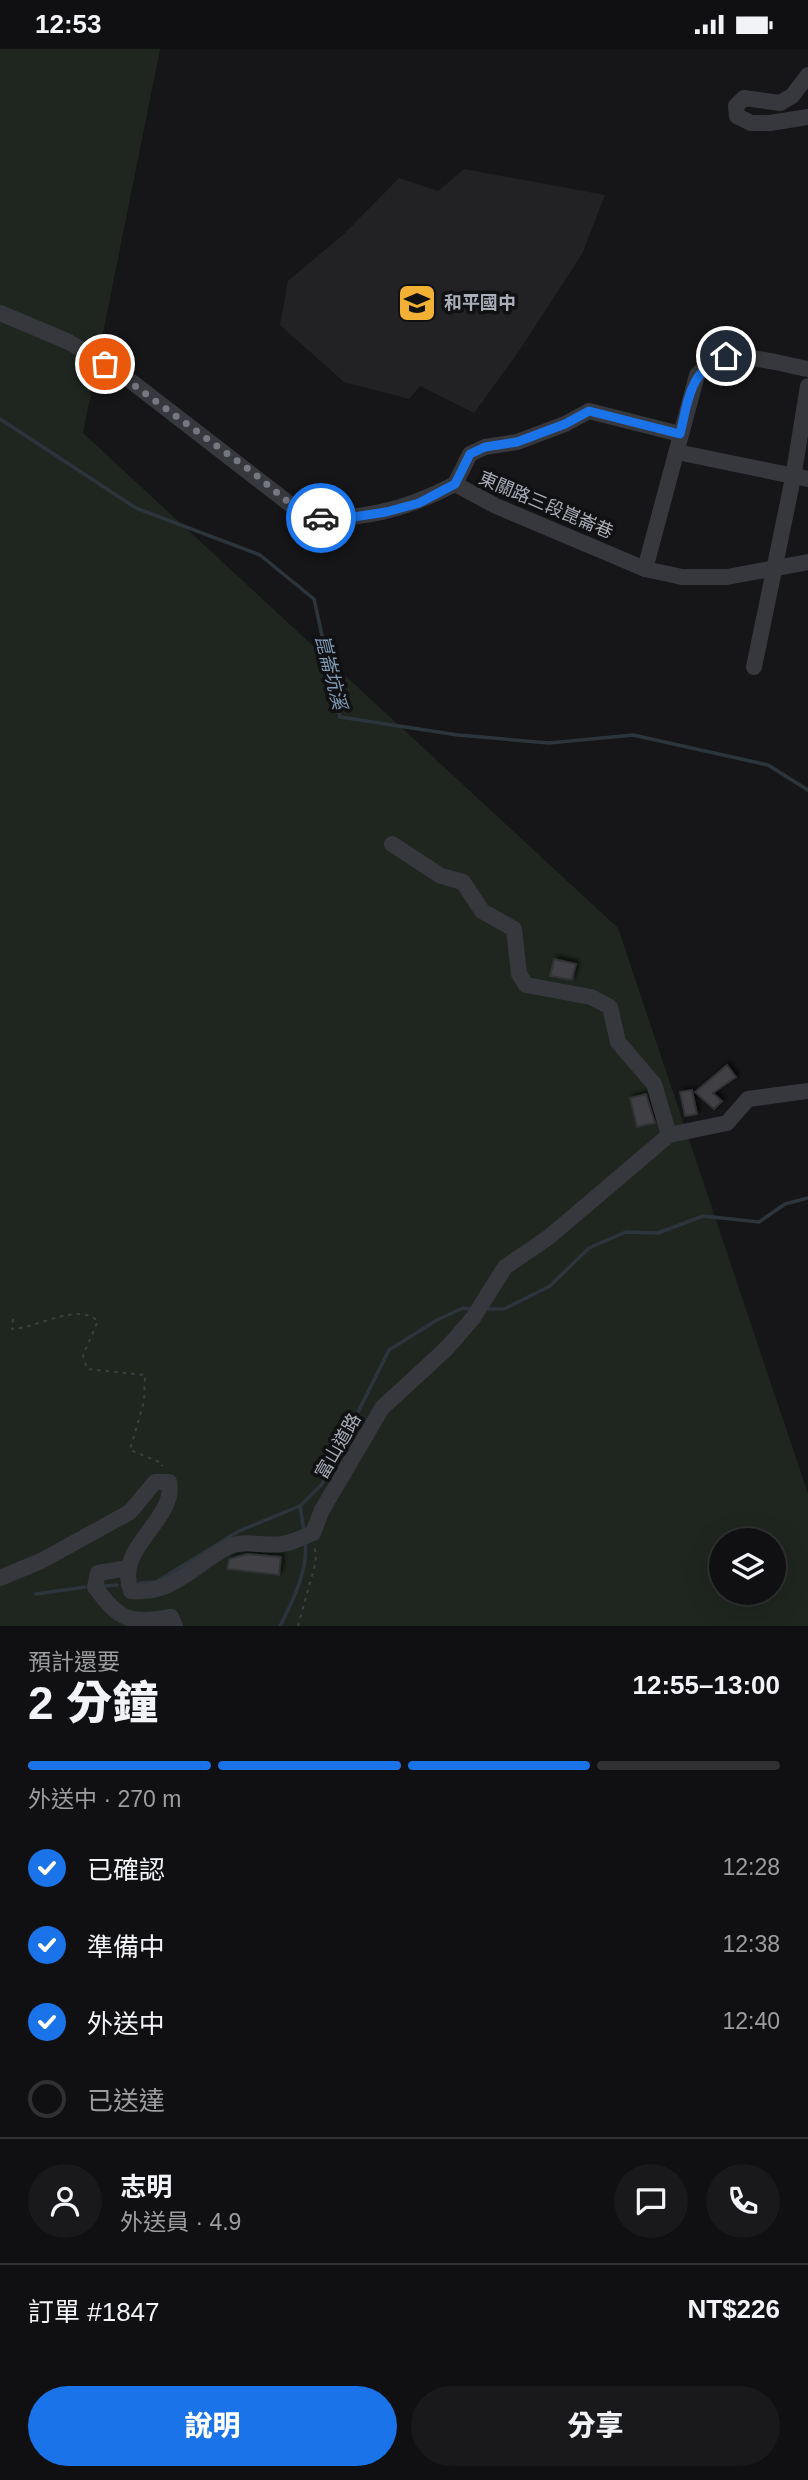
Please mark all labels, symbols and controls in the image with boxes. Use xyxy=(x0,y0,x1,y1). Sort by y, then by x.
text: 12:53 xyxy=(35,9,102,39)
school or university icon: 和平國中 xyxy=(396,282,438,324)
place label: 和平國中 xyxy=(444,293,516,313)
pin xyxy=(696,326,756,386)
pin xyxy=(75,334,135,394)
icon: home xyxy=(707,337,745,375)
icon: bag xyxy=(86,345,124,383)
street label: 東關路三段崑崙巷 xyxy=(476,468,616,542)
courier xyxy=(286,483,356,553)
icon: car xyxy=(302,499,340,537)
water label: 崑崙坑溪 xyxy=(312,633,351,714)
street label: 富山道路 xyxy=(311,1410,365,1482)
map controls xyxy=(709,1528,786,1605)
button: layers xyxy=(709,1528,786,1605)
text: 預計還要 xyxy=(28,1649,120,1675)
text: 12:55–13:00 xyxy=(633,1670,780,1700)
text: 2 分鐘 xyxy=(28,1677,158,1729)
text: 外送中 · 270 m xyxy=(28,1786,181,1812)
icon: check xyxy=(28,1849,66,1887)
text: 12:28 xyxy=(722,1854,780,1880)
text: 已確認 xyxy=(87,1855,165,1885)
icon: check xyxy=(28,1926,66,1964)
text: 12:38 xyxy=(722,1931,780,1957)
text: 準備中 xyxy=(87,1932,165,1962)
icon: check xyxy=(28,2003,66,2041)
text: 12:40 xyxy=(722,2008,780,2034)
text: 外送中 xyxy=(87,2009,165,2039)
text: 已送達 xyxy=(87,2086,165,2116)
button: person xyxy=(28,2164,102,2238)
button: chat xyxy=(614,2164,688,2238)
button: phone xyxy=(706,2164,780,2238)
text: 志明 xyxy=(120,2172,172,2202)
text: 外送員 · 4.9 xyxy=(120,2209,241,2235)
text: NT$226 xyxy=(688,2294,780,2324)
text: 訂單 #1847 xyxy=(28,2297,160,2327)
button: 說明 xyxy=(28,2386,397,2466)
button: 分享 xyxy=(411,2386,780,2466)

